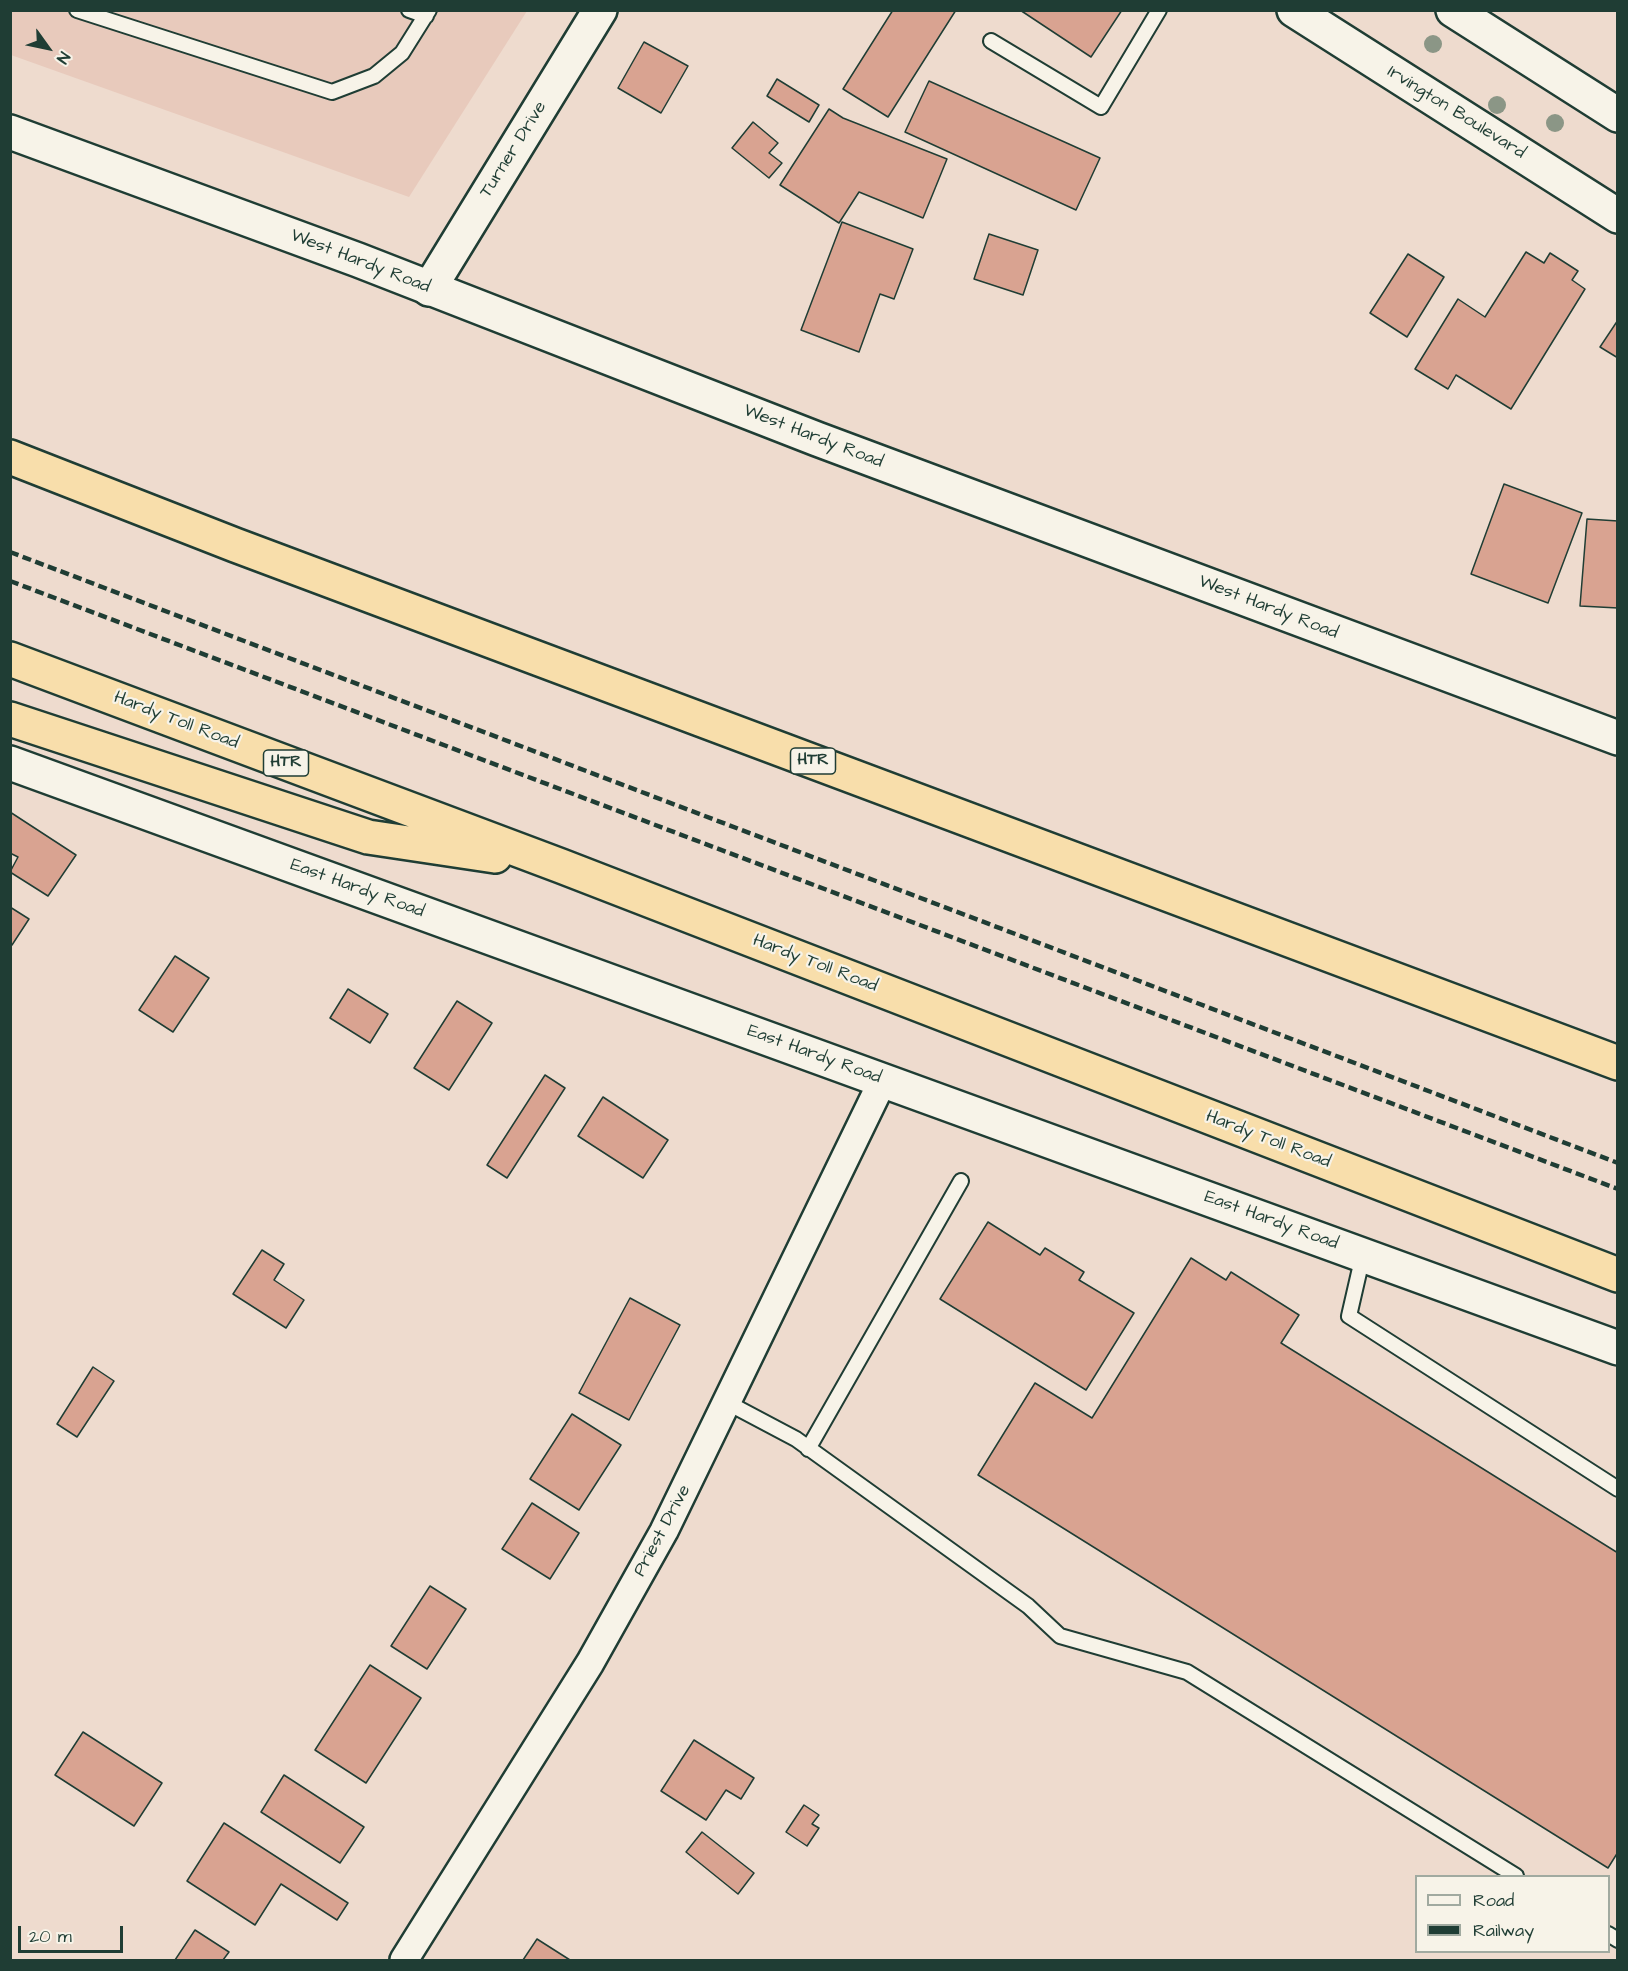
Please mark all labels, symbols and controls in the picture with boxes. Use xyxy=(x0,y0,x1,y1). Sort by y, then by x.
north arrow xyxy=(18,18,78,78)
text: N xyxy=(51,48,75,68)
street label: Irvington Boulevard xyxy=(1383,62,1529,164)
street label: Turner Drive xyxy=(476,98,552,202)
street label: West Hardy Road xyxy=(287,225,433,299)
street label: West Hardy Road xyxy=(740,400,886,474)
street label: West Hardy Road xyxy=(1195,571,1341,645)
street label: Hardy Toll Road xyxy=(111,687,241,755)
road number: HTR xyxy=(790,748,836,774)
road number: HTR xyxy=(264,750,308,776)
street label: East Hardy Road xyxy=(287,855,427,923)
street label: Hardy Toll Road xyxy=(750,930,880,998)
street label: East Hardy Road xyxy=(744,1021,884,1089)
street label: Hardy Toll Road xyxy=(1203,1106,1333,1174)
street label: East Hardy Road xyxy=(1201,1187,1341,1255)
street label: Priest Drive xyxy=(630,1481,696,1581)
legend xyxy=(1415,1875,1610,1953)
text: Road xyxy=(1473,1888,1514,1913)
scale bar xyxy=(21,1914,126,1952)
text: Railway xyxy=(1473,1918,1534,1943)
text: 20 m xyxy=(29,1924,72,1949)

